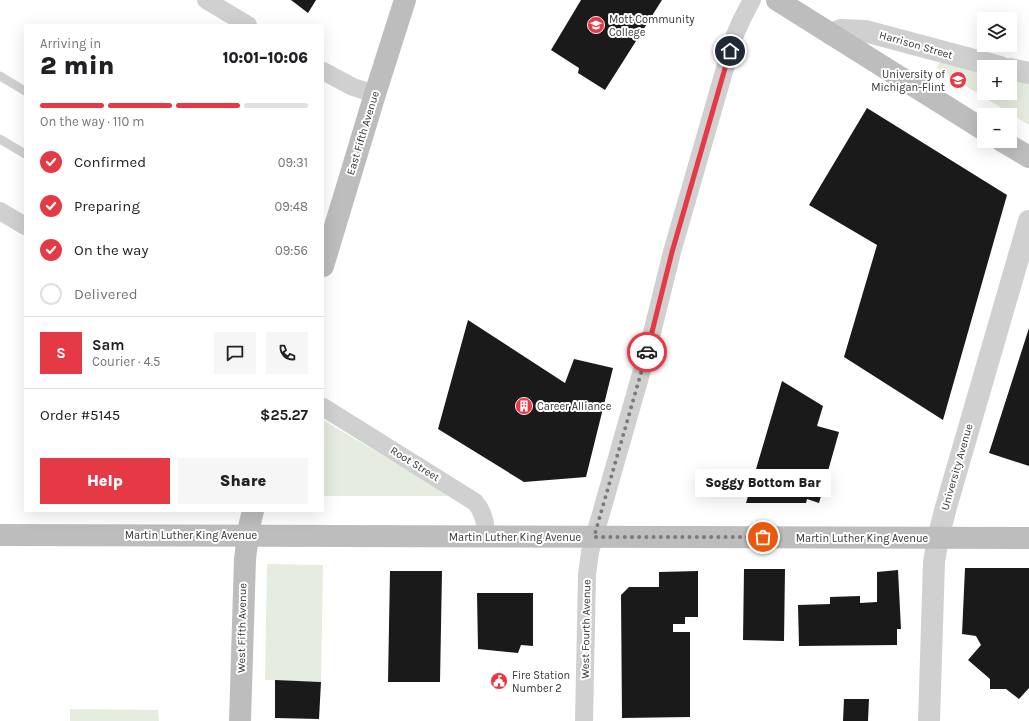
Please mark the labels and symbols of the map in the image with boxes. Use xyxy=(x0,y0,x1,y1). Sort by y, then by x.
place label: Mott Community College xyxy=(609,13,694,39)
school or university icon: Mott Community College xyxy=(586,15,606,35)
street label: Harrison Street xyxy=(878,28,954,62)
pin xyxy=(713,34,747,68)
place label: University of Michigan-Flint xyxy=(871,68,945,94)
school or university icon: University of Michigan-Flint xyxy=(948,70,968,90)
street label: East Fifth Avenue xyxy=(344,89,382,177)
courier xyxy=(627,332,667,372)
building icon: Career Alliance xyxy=(514,396,534,416)
place label: Career Alliance xyxy=(537,400,612,413)
street label: University Avenue xyxy=(938,422,976,512)
street label: Root Street xyxy=(388,444,442,484)
callout: Soggy Bottom Bar xyxy=(695,469,831,497)
pin xyxy=(746,520,780,554)
street label: Martin Luther King Avenue xyxy=(125,529,258,542)
street label: Martin Luther King Avenue xyxy=(449,531,582,544)
street label: Martin Luther King Avenue xyxy=(796,532,929,545)
street label: West Fourth Avenue xyxy=(579,579,593,679)
street label: West Fifth Avenue xyxy=(235,583,249,673)
place label: Fire Station Number 2 xyxy=(512,669,570,695)
public building icon: Fire Station Number 2 xyxy=(489,671,509,691)

